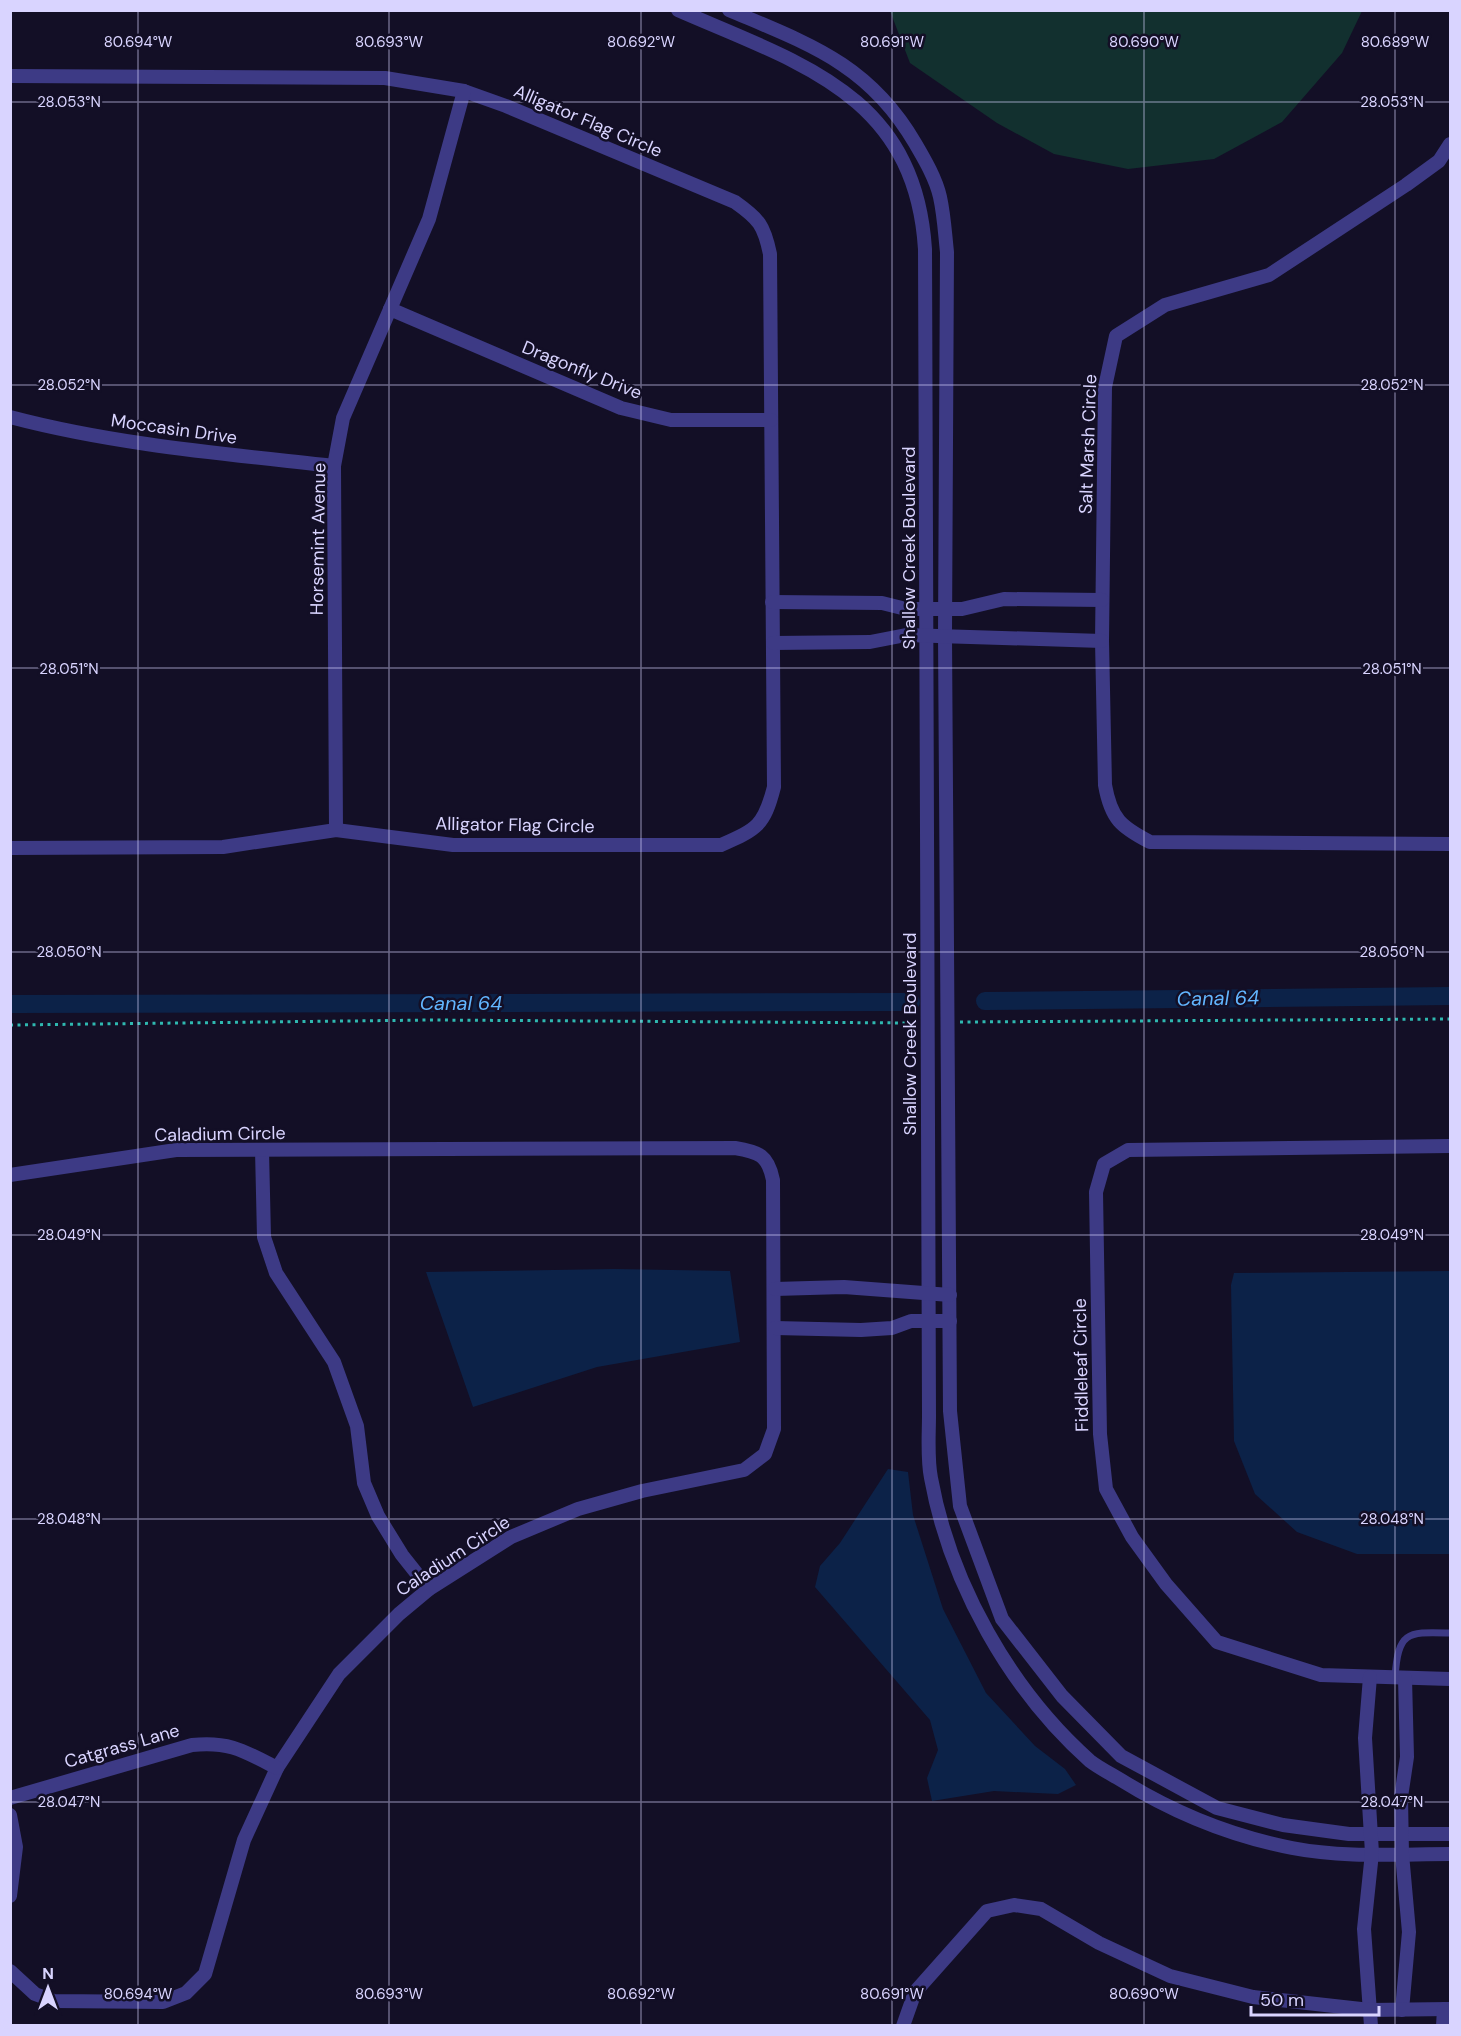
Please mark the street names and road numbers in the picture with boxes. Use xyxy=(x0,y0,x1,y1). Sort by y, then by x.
street label: Alligator Flag Circle xyxy=(510,79,666,163)
street label: Dragonfly Drive xyxy=(519,335,645,405)
street label: Salt Marsh Circle xyxy=(1074,374,1102,514)
street label: Moccasin Drive xyxy=(109,408,239,450)
street label: Shallow Creek Boulevard xyxy=(897,446,921,650)
street label: Horsemint Avenue xyxy=(305,463,331,615)
street label: Alligator Flag Circle xyxy=(435,812,595,838)
street label: Shallow Creek Boulevard xyxy=(898,932,922,1136)
street label: Caladium Circle xyxy=(154,1121,286,1147)
street label: Fiddleleaf Circle xyxy=(1068,1298,1094,1432)
street label: Caladium Circle xyxy=(391,1510,515,1602)
street label: Catgrass Lane xyxy=(62,1718,182,1774)

